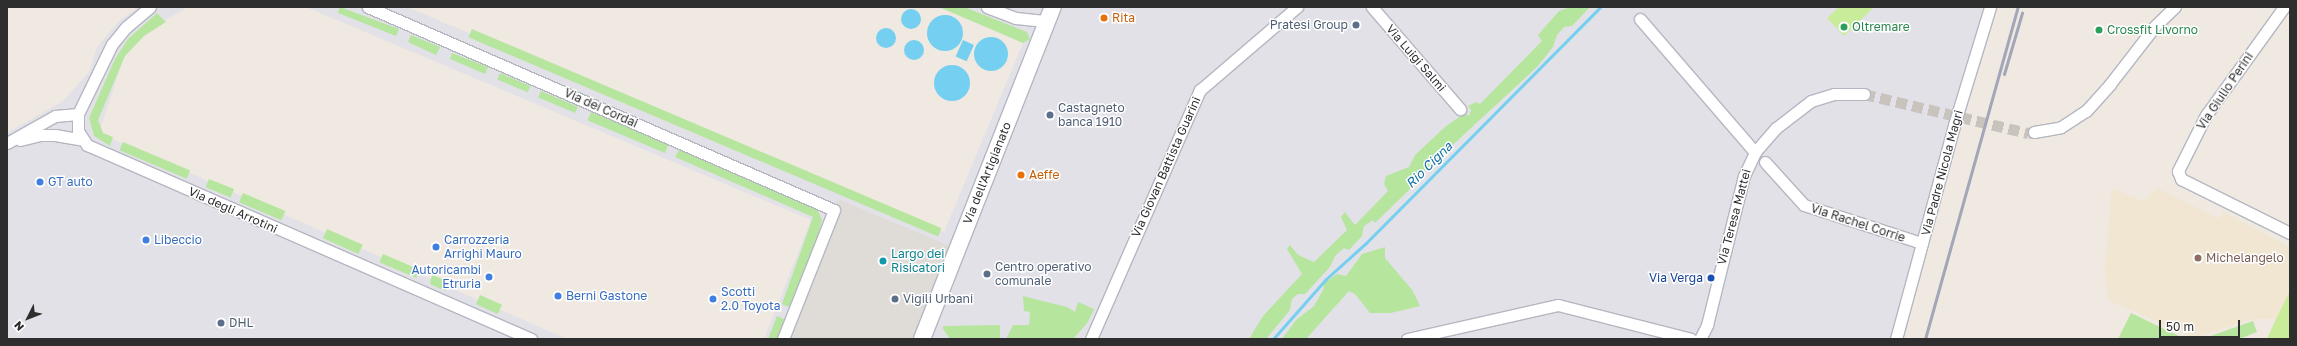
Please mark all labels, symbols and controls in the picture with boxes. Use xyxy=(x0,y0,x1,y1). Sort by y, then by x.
place label: Rita xyxy=(1112,11,1135,25)
marker: Rita xyxy=(1099,13,1109,23)
place label: Pratesi Group xyxy=(1270,18,1348,32)
marker: Pratesi Group xyxy=(1351,20,1361,30)
place label: Oltremare xyxy=(1852,20,1910,34)
street label: Via Luigi Salmi xyxy=(1383,22,1449,94)
marker: Oltremare xyxy=(1839,22,1849,32)
place label: Crossfit Livorno xyxy=(2107,23,2198,37)
marker: Crossfit Livorno xyxy=(2094,25,2104,35)
street label: Via Giulio Perini xyxy=(2194,49,2256,133)
street label: Via dei Cordai xyxy=(562,85,640,131)
street label: Via Giovan Battista Guarini xyxy=(1128,94,1204,240)
place label: Castagneto banca 1910 xyxy=(1058,101,1125,129)
street label: Via Padre Nicola Magri xyxy=(1918,109,1966,237)
marker: Castagneto banca 1910 xyxy=(1045,110,1055,120)
street label: Via dell'Artigianato xyxy=(960,120,1014,226)
water label: Rio Cigna xyxy=(1403,139,1455,191)
street label: Via Teresa Mattei xyxy=(1714,167,1754,267)
place label: Aeffe xyxy=(1029,168,1059,182)
marker: Aeffe xyxy=(1016,170,1026,180)
place label: GT auto xyxy=(48,175,93,189)
marker: GT auto xyxy=(35,177,45,187)
street label: Via degli Arrotini xyxy=(186,184,280,236)
street label: Via Rachel Corrie xyxy=(1809,201,1907,245)
place label: Libeccio xyxy=(154,233,202,247)
place label: Carrozzeria Arrighi Mauro xyxy=(444,233,522,261)
marker: Libeccio xyxy=(141,235,151,245)
marker: Carrozzeria Arrighi Mauro xyxy=(431,242,441,252)
place label: Largo dei Risicatori xyxy=(891,247,945,275)
place label: Michelangelo xyxy=(2206,251,2284,265)
marker: Michelangelo xyxy=(2193,253,2203,263)
marker: Largo dei Risicatori xyxy=(878,256,888,266)
place label: Centro operativo comunale xyxy=(995,260,1091,288)
place label: Autoricambi Etruria xyxy=(412,263,481,291)
marker: Centro operativo comunale xyxy=(982,269,992,279)
place label: Via Verga xyxy=(1649,271,1703,285)
marker: Autoricambi Etruria xyxy=(484,272,494,282)
marker: Via Verga xyxy=(1706,273,1716,283)
place label: Scotti 2.0 Toyota xyxy=(721,285,781,313)
place label: Berni Gastone xyxy=(566,289,647,303)
marker: Berni Gastone xyxy=(553,291,563,301)
place label: Vigili Urbani xyxy=(903,292,973,306)
marker: Scotti 2.0 Toyota xyxy=(708,294,718,304)
marker: Vigili Urbani xyxy=(890,294,900,304)
north arrow xyxy=(8,298,48,338)
scale bar xyxy=(2161,312,2242,338)
place label: DHL xyxy=(229,316,253,330)
marker: DHL xyxy=(216,318,226,328)
text: N xyxy=(11,319,26,334)
text: 50 m xyxy=(2166,319,2194,334)

